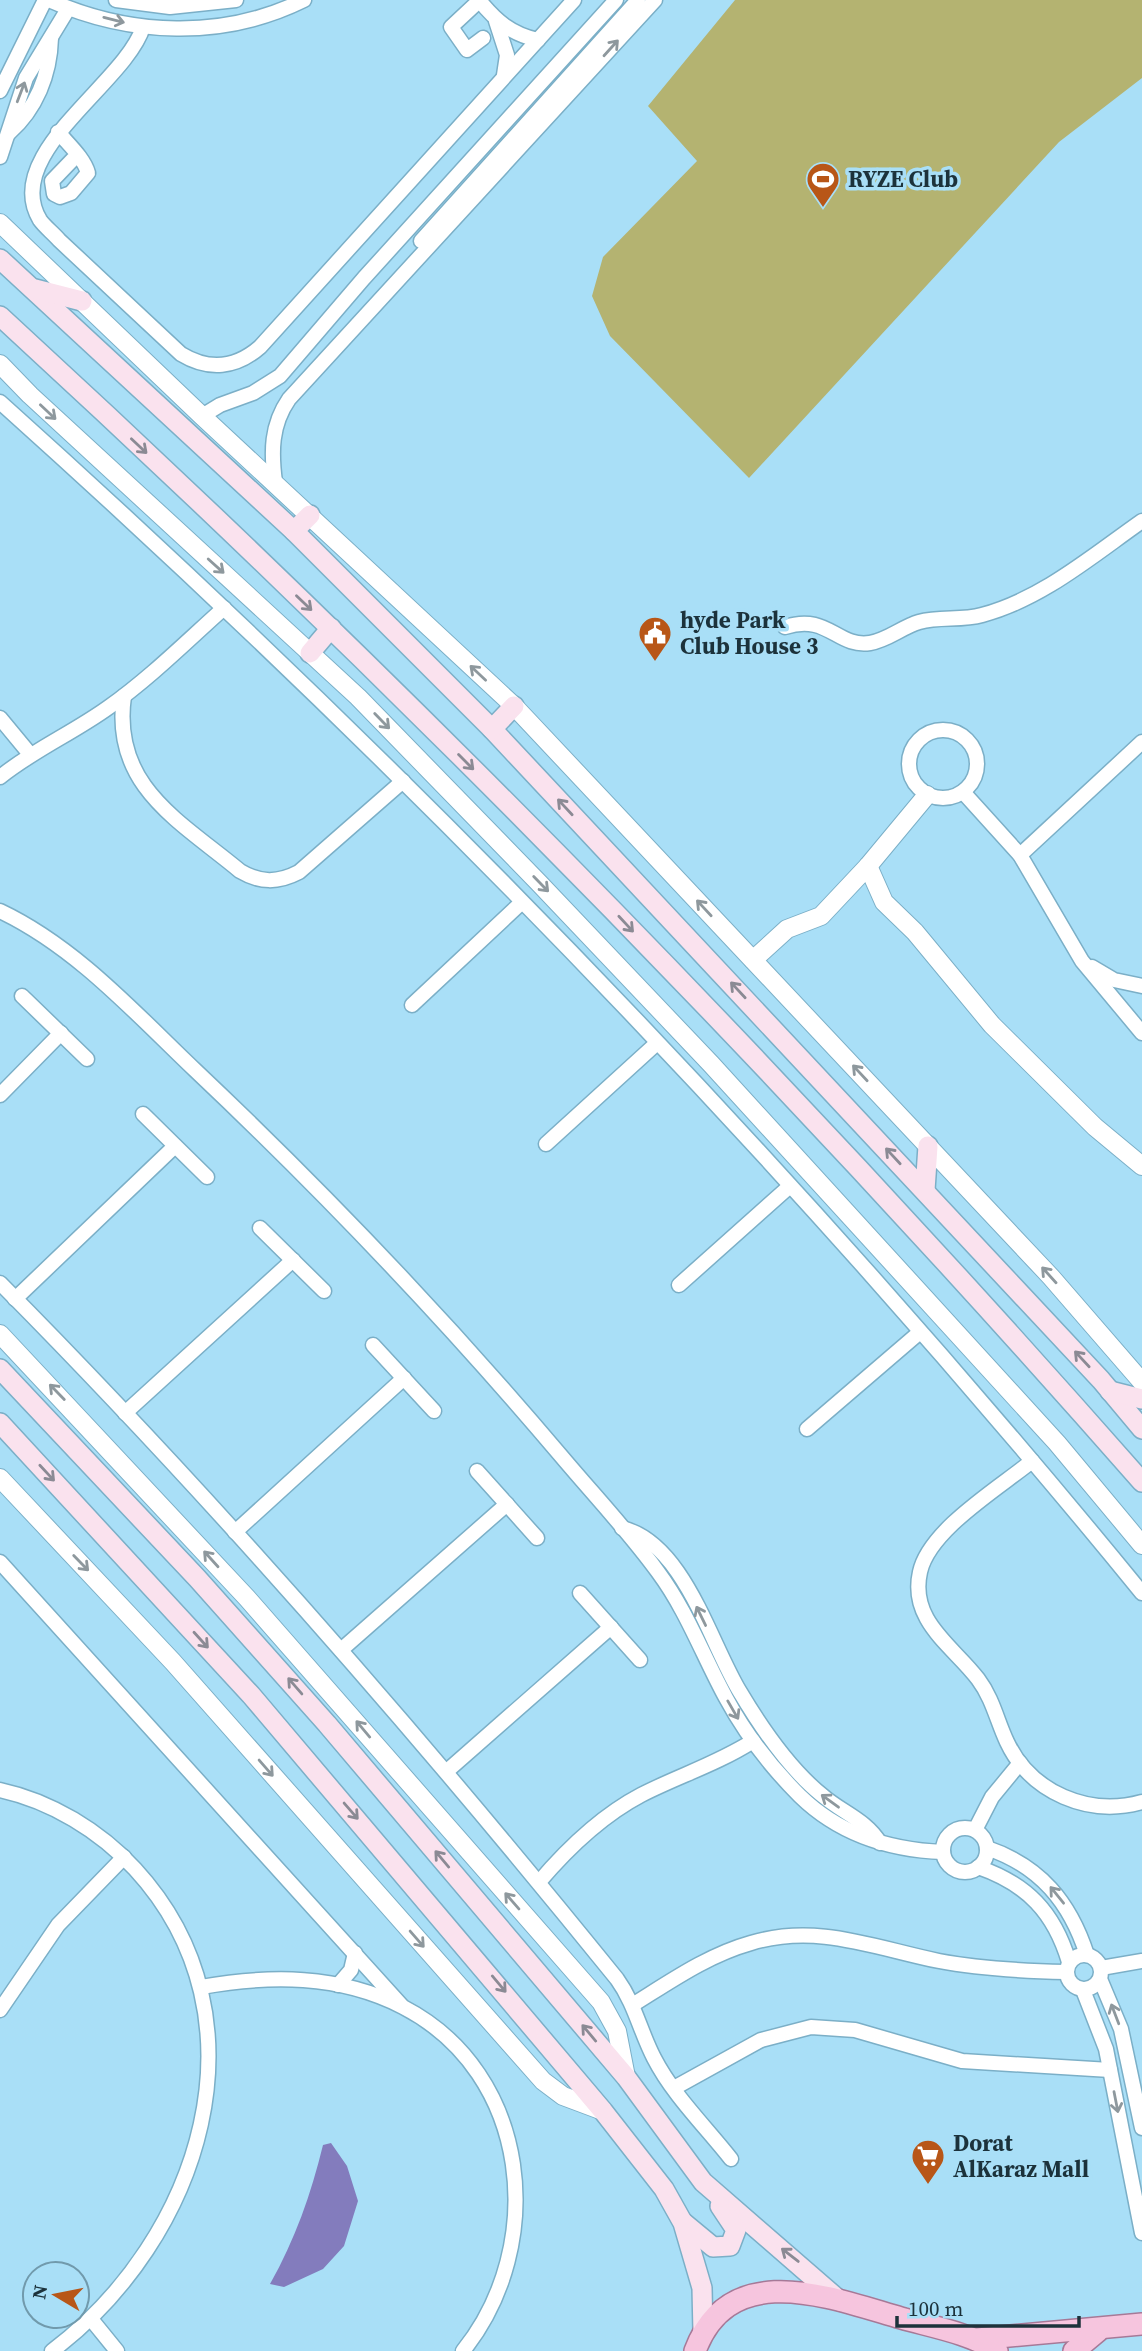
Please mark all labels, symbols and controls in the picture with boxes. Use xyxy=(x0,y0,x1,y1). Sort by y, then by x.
one-way arrow xyxy=(102,14,124,27)
one-way arrow xyxy=(603,39,619,57)
one-way arrow xyxy=(15,82,28,104)
sports icon: RYZE Club xyxy=(804,160,842,209)
place label: RYZE Club xyxy=(848,163,958,195)
one-way arrow xyxy=(39,404,56,421)
one-way arrow xyxy=(130,438,147,455)
one-way arrow xyxy=(207,558,225,574)
one-way arrow xyxy=(295,595,313,611)
place label: hyde Park Club House 3 xyxy=(680,604,818,662)
public building icon: hyde Park Club House 3 xyxy=(636,614,674,663)
one-way arrow xyxy=(469,665,487,681)
one-way arrow xyxy=(373,713,390,730)
one-way arrow xyxy=(457,754,474,771)
one-way arrow xyxy=(557,798,574,815)
one-way arrow xyxy=(532,876,549,893)
one-way arrow xyxy=(695,899,712,916)
one-way arrow xyxy=(618,915,634,933)
one-way arrow xyxy=(729,982,746,999)
one-way arrow xyxy=(852,1064,868,1082)
one-way arrow xyxy=(885,1148,902,1165)
one-way arrow xyxy=(1040,1267,1057,1284)
one-way arrow xyxy=(1073,1351,1090,1368)
one-way arrow xyxy=(48,1384,65,1401)
one-way arrow xyxy=(38,1464,55,1481)
one-way arrow xyxy=(203,1551,220,1568)
one-way arrow xyxy=(72,1554,89,1571)
one-way arrow xyxy=(694,1606,708,1627)
one-way arrow xyxy=(193,1631,209,1649)
one-way arrow xyxy=(286,1678,303,1695)
one-way arrow xyxy=(726,1700,740,1720)
one-way arrow xyxy=(355,1720,371,1738)
one-way arrow xyxy=(258,1759,274,1777)
one-way arrow xyxy=(821,1793,840,1808)
one-way arrow xyxy=(343,1802,359,1820)
one-way arrow xyxy=(434,1851,450,1869)
one-way arrow xyxy=(1049,1886,1065,1904)
one-way arrow xyxy=(504,1892,520,1910)
one-way arrow xyxy=(409,1929,425,1947)
one-way arrow xyxy=(491,1975,506,1993)
one-way arrow xyxy=(1108,2004,1121,2026)
one-way arrow xyxy=(581,2024,597,2042)
one-way arrow xyxy=(1110,2090,1124,2113)
place label: Dorat AlKaraz Mall xyxy=(953,2127,1089,2185)
supermarket icon: Dorat AlKaraz Mall xyxy=(909,2137,947,2186)
one-way arrow xyxy=(781,2247,799,2262)
north arrow xyxy=(21,2260,91,2330)
text: N xyxy=(25,2283,53,2301)
scale bar xyxy=(897,2284,1079,2328)
text: 100 m xyxy=(908,2294,963,2323)

